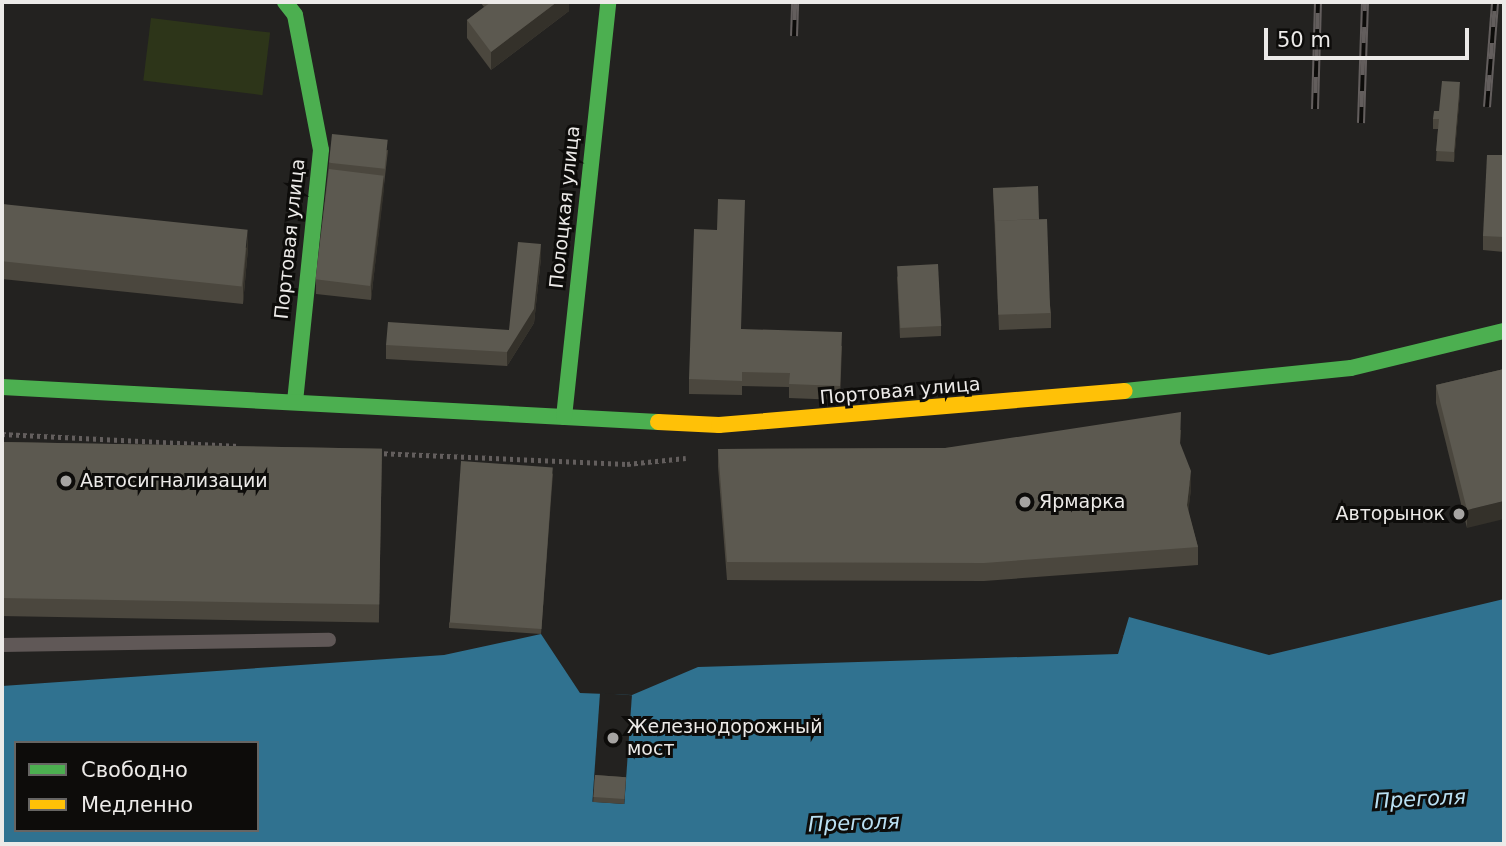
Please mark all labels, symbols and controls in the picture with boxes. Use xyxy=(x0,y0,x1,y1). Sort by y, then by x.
scale bar xyxy=(1268,14,1473,58)
text: 50 m xyxy=(1277,28,1331,52)
street label: Полоцкая улица xyxy=(545,124,585,290)
street label: Портовая улица xyxy=(270,158,310,320)
street label: Портовая улица xyxy=(819,373,981,409)
place label: Автосигнализации xyxy=(80,470,268,492)
marker: Автосигнализации xyxy=(58,473,74,489)
place label: Ярмарка xyxy=(1039,491,1125,513)
marker: Ярмарка xyxy=(1017,494,1033,510)
place label: Авторынок xyxy=(1336,503,1445,525)
marker: Авторынок xyxy=(1451,506,1467,522)
place label: Железнодорожный мост xyxy=(627,716,822,760)
marker: Железнодорожный мост xyxy=(605,730,621,746)
legend xyxy=(14,741,259,832)
text: Свободно xyxy=(81,758,188,782)
water label: Преголя xyxy=(1373,784,1467,814)
text: Медленно xyxy=(81,793,193,817)
water label: Преголя xyxy=(808,809,900,837)

